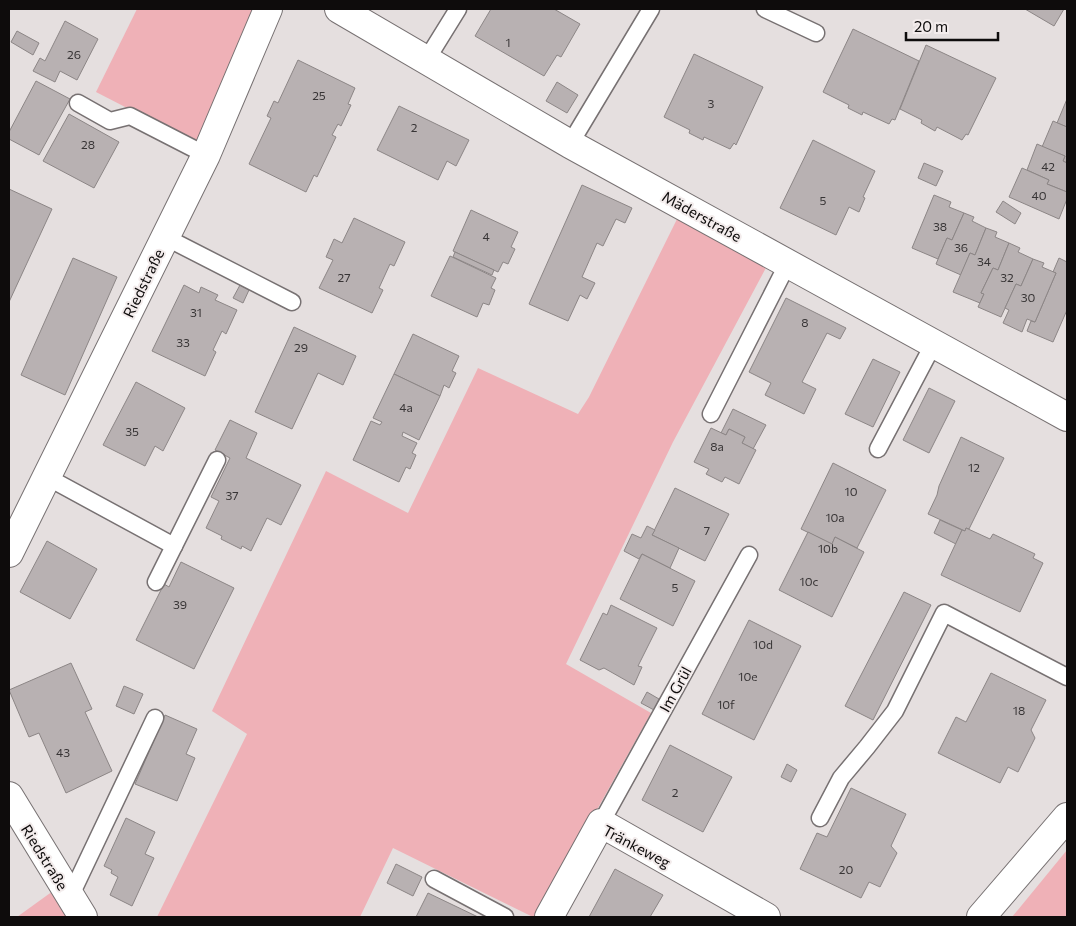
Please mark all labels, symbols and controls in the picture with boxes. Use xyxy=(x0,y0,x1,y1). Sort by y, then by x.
scale bar xyxy=(906,10,998,42)
text: 20 m xyxy=(914,17,948,35)
house number: 1 xyxy=(505,35,511,49)
house number: 26 xyxy=(67,47,81,61)
house number: 25 xyxy=(312,88,326,102)
house number: 3 xyxy=(708,96,715,110)
house number: 2 xyxy=(411,120,418,134)
house number: 28 xyxy=(81,137,95,151)
house number: 42 xyxy=(1041,159,1055,173)
street label: Mäderstraße xyxy=(659,187,745,245)
house number: 40 xyxy=(1031,188,1047,202)
house number: 5 xyxy=(820,193,827,207)
house number: 38 xyxy=(933,219,947,233)
house number: 4 xyxy=(482,229,490,243)
house number: 36 xyxy=(954,240,968,254)
street label: Riedstraße xyxy=(119,246,167,320)
house number: 34 xyxy=(977,254,991,268)
house number: 27 xyxy=(338,270,350,284)
house number: 32 xyxy=(1000,270,1014,284)
house number: 30 xyxy=(1021,290,1036,304)
house number: 31 xyxy=(190,305,202,319)
house number: 8 xyxy=(801,315,809,329)
house number: 33 xyxy=(176,335,190,349)
house number: 29 xyxy=(294,340,308,354)
house number: 4a xyxy=(399,400,413,414)
house number: 35 xyxy=(125,424,139,438)
house number: 8a xyxy=(710,439,724,453)
house number: 12 xyxy=(968,460,980,474)
house number: 10 xyxy=(845,484,858,498)
house number: 37 xyxy=(225,488,239,502)
house number: 10a xyxy=(825,510,845,524)
house number: 7 xyxy=(704,523,710,537)
house number: 10b xyxy=(818,541,838,555)
house number: 10c xyxy=(800,574,819,588)
house number: 5 xyxy=(672,580,679,594)
house number: 39 xyxy=(173,597,187,611)
house number: 10d xyxy=(753,637,773,651)
street label: Im Grül xyxy=(655,663,695,715)
house number: 10e xyxy=(738,669,758,683)
house number: 10f xyxy=(717,697,735,711)
house number: 18 xyxy=(1013,703,1025,717)
house number: 43 xyxy=(56,745,70,759)
house number: 2 xyxy=(672,785,679,799)
street label: Riedstraße xyxy=(18,821,72,893)
street label: Tränkeweg xyxy=(600,821,674,871)
house number: 20 xyxy=(839,862,853,876)

